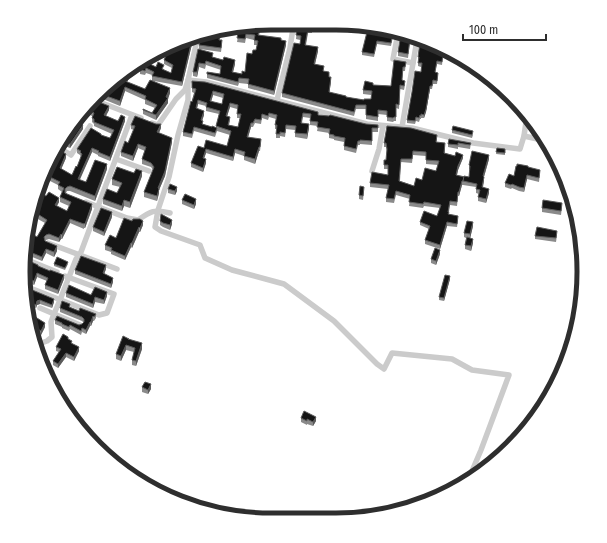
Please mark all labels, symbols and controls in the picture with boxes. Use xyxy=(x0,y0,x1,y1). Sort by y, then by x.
scale bar xyxy=(463,16,546,42)
text: 100 m xyxy=(469,23,498,37)

